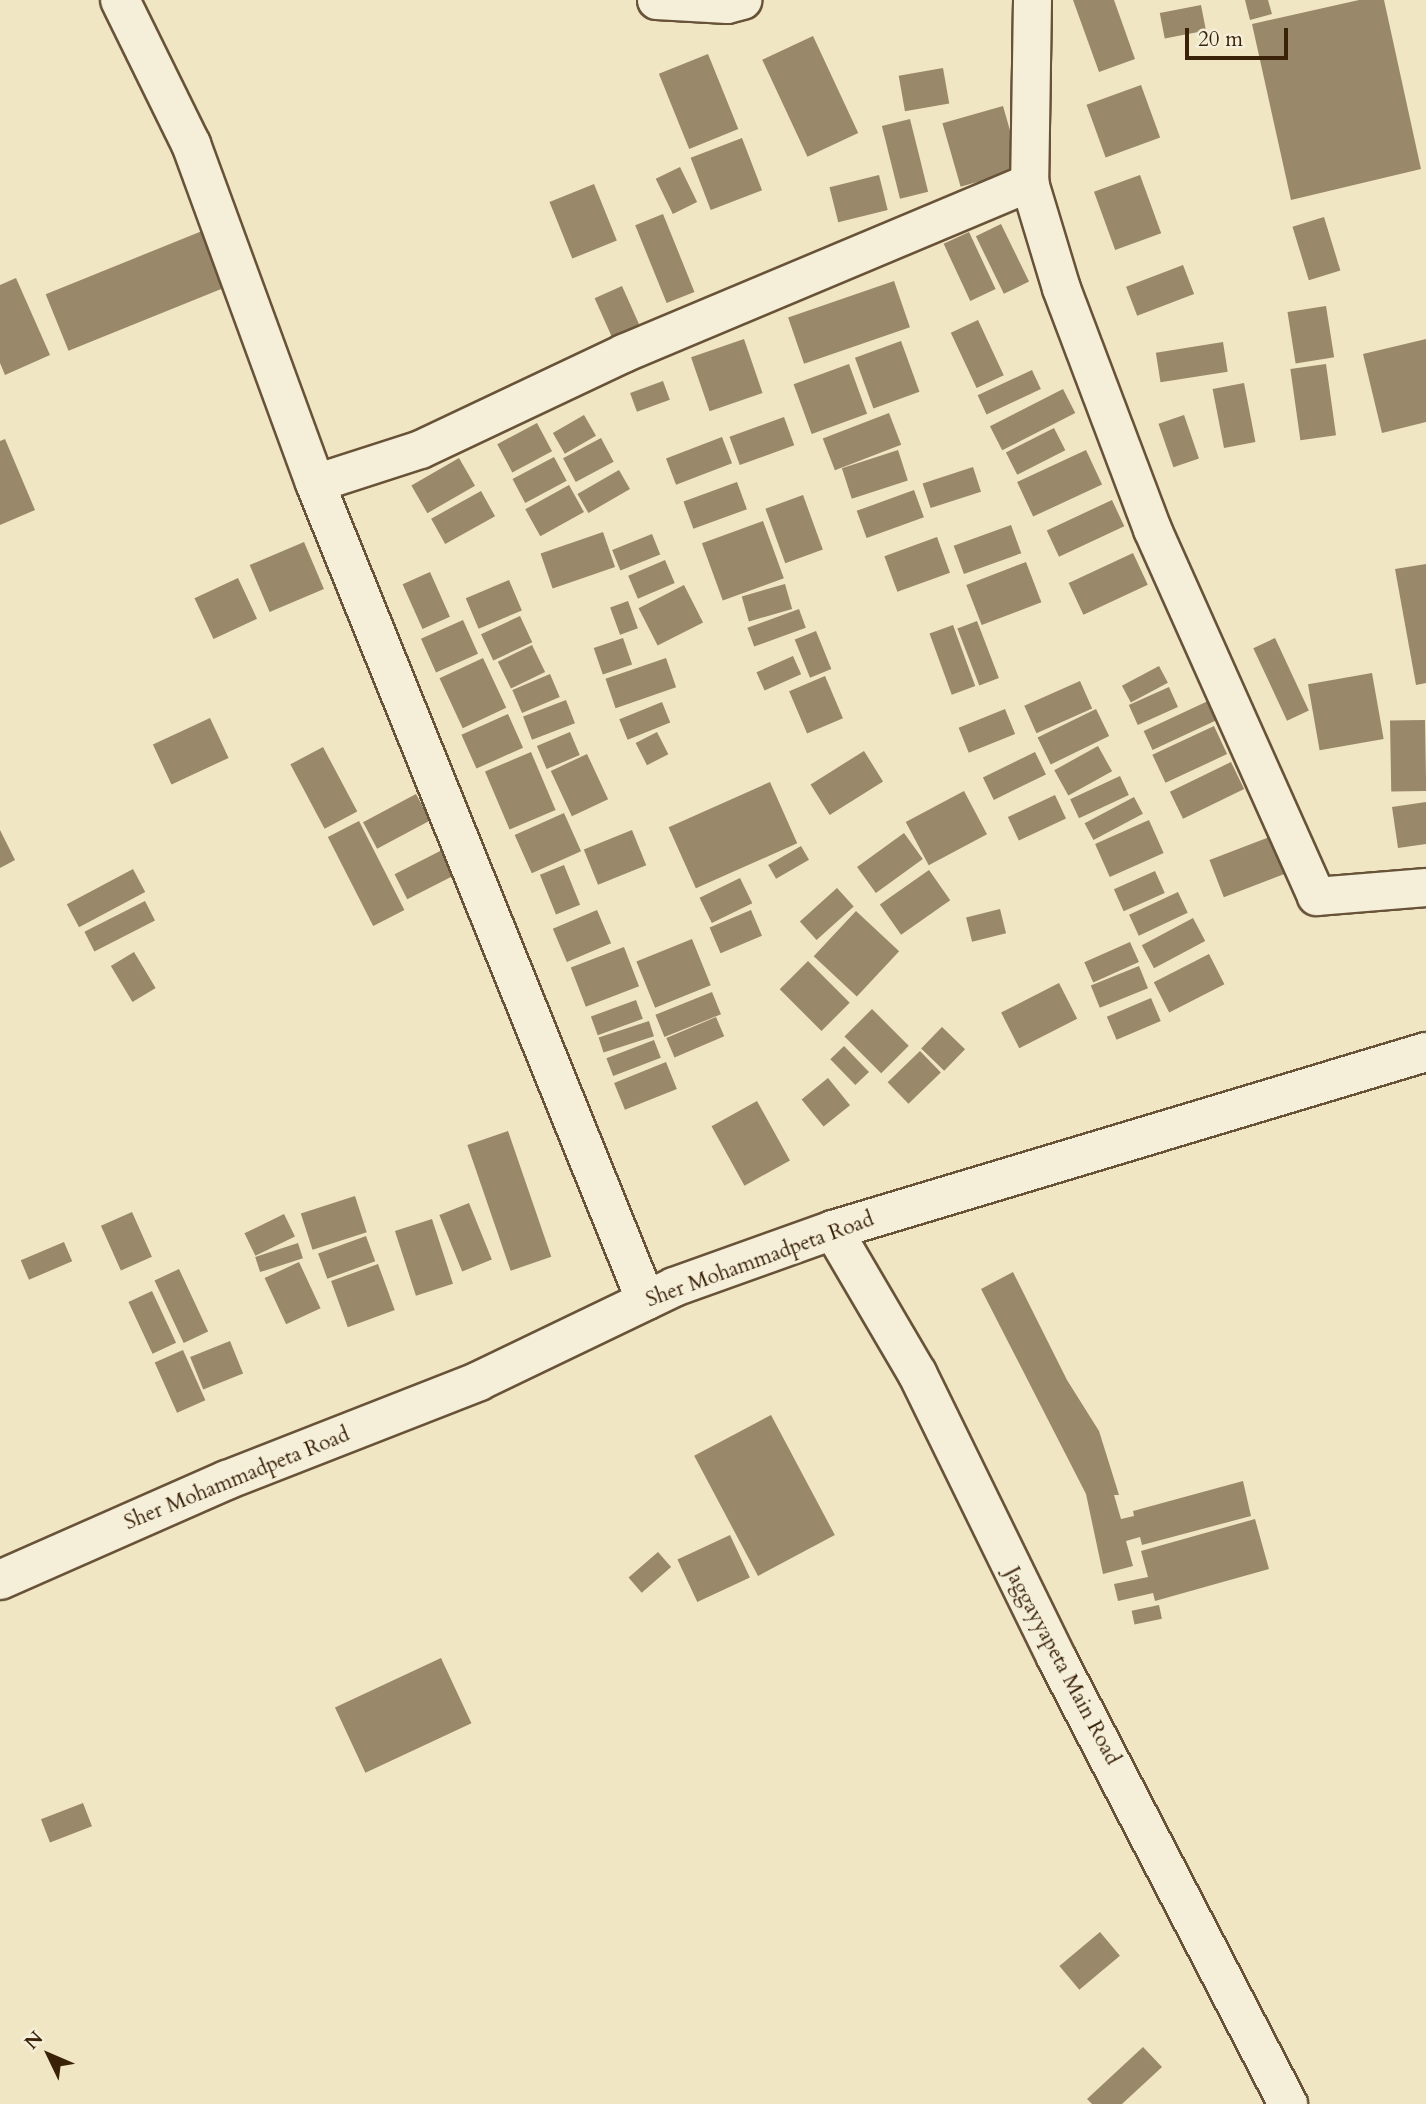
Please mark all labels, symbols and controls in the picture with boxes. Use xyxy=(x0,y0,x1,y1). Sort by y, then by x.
scale bar xyxy=(1188,14,1291,58)
text: 20 m xyxy=(1198,25,1243,54)
street label: Sher Mohammadpeta Road xyxy=(643,1207,877,1313)
street label: Sher Mohammadpeta Road xyxy=(121,1422,353,1536)
street label: Jaggayyapeta Main Road xyxy=(999,1563,1125,1769)
north arrow xyxy=(14,2020,84,2090)
text: N xyxy=(19,2025,49,2055)

